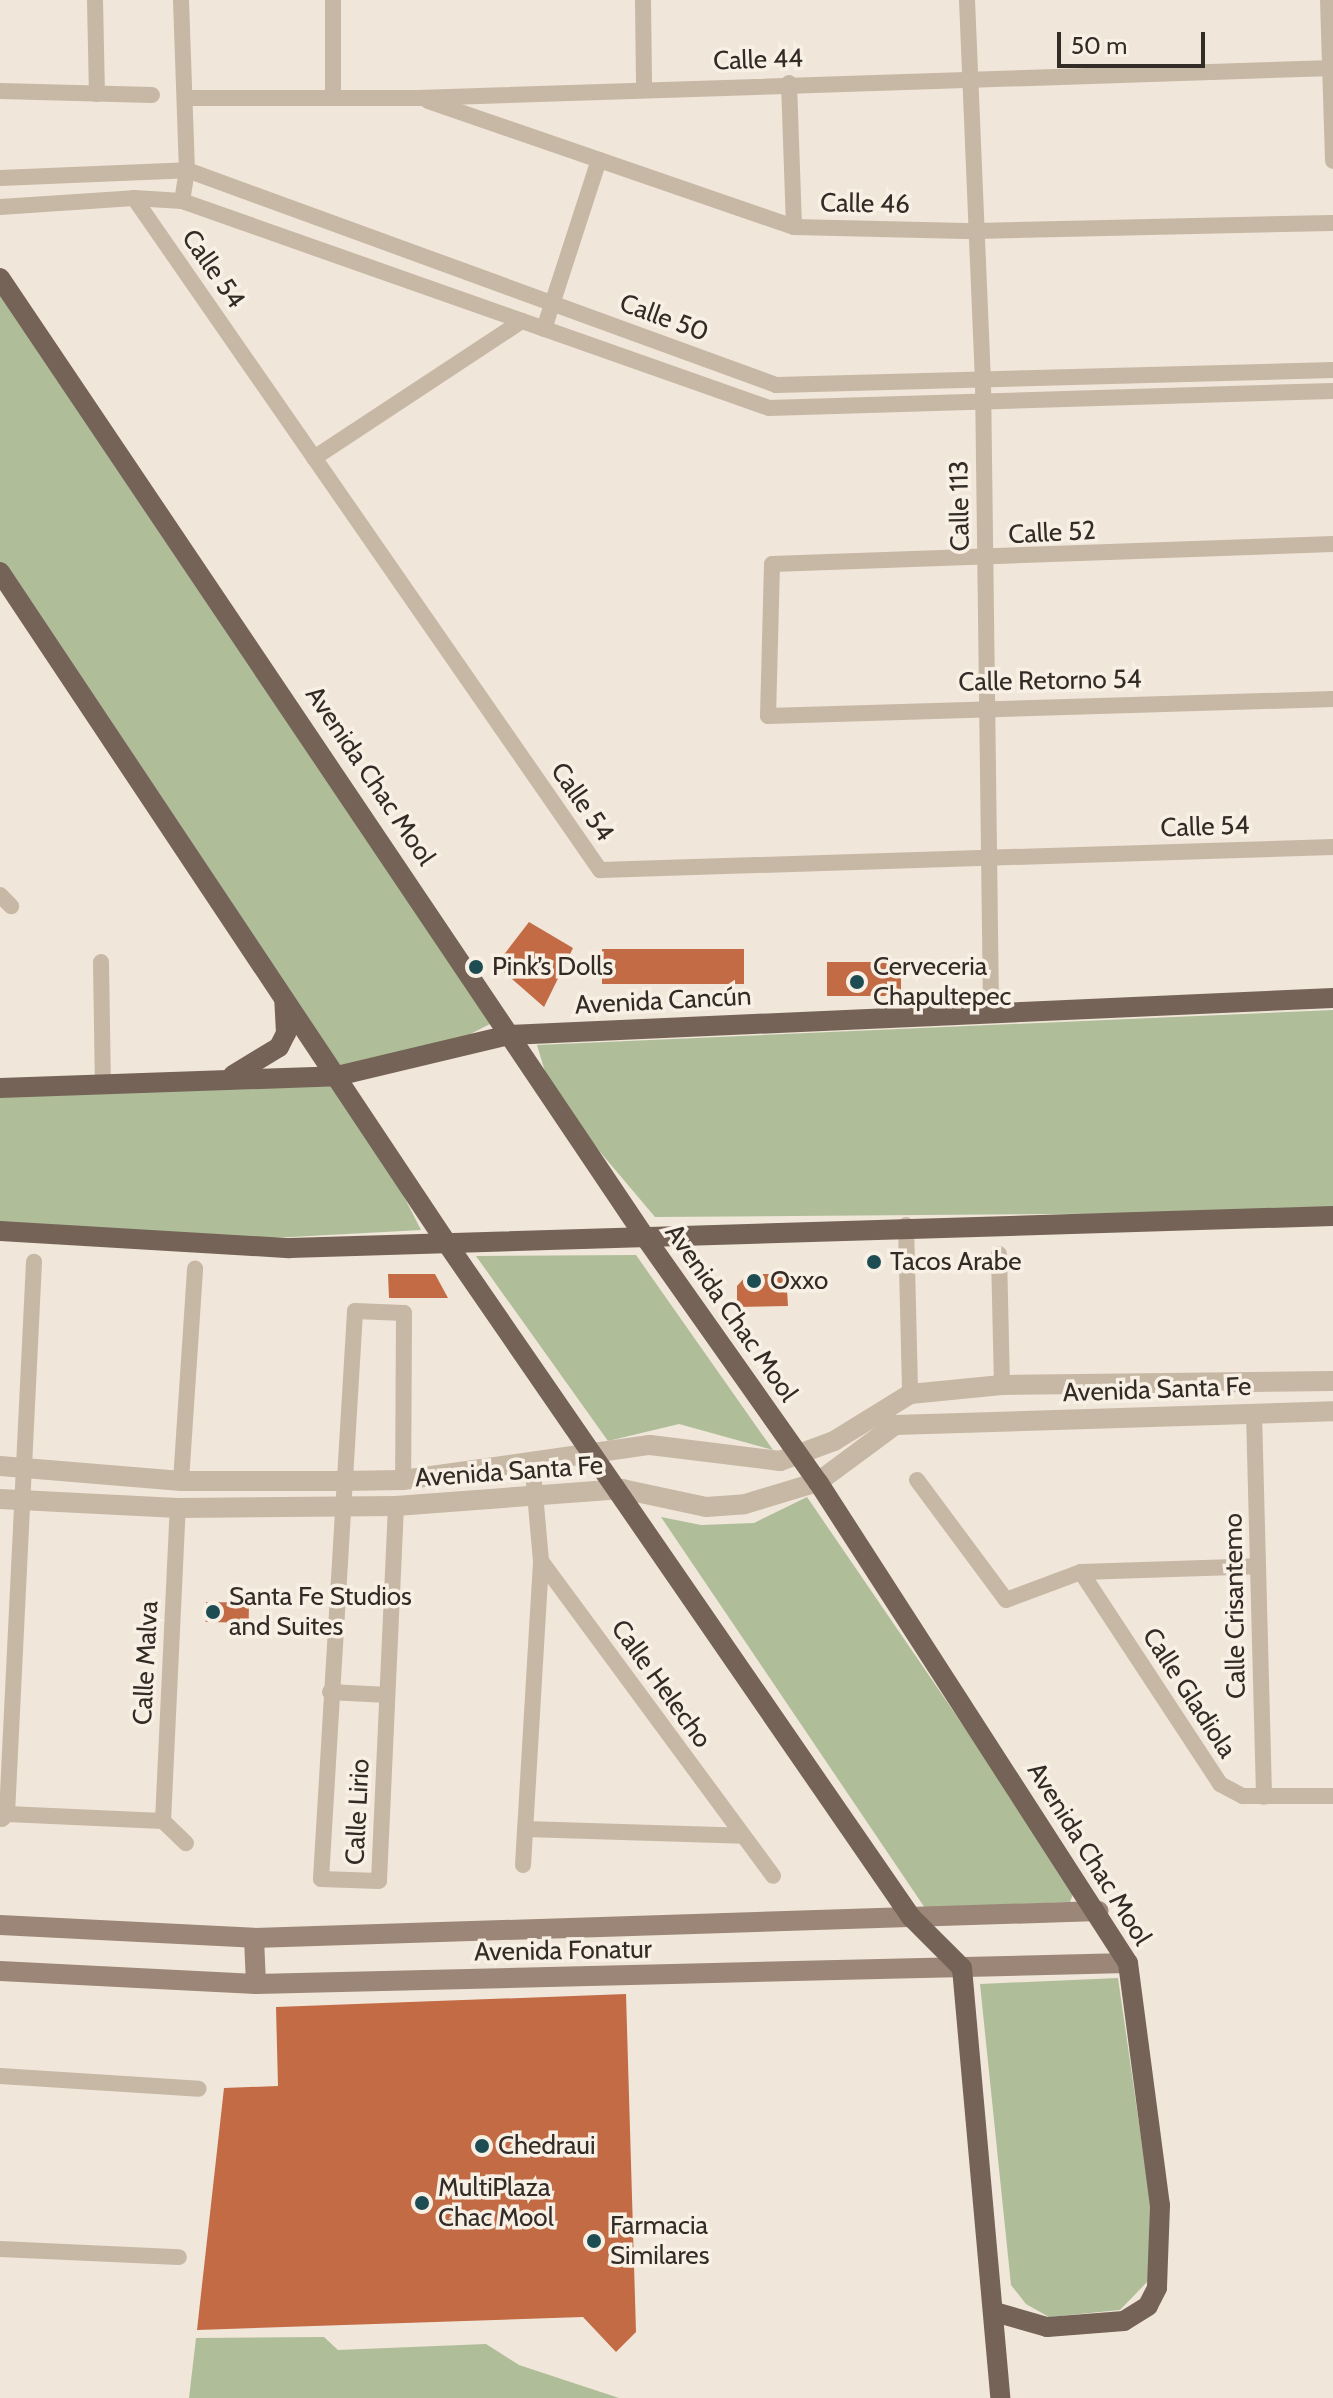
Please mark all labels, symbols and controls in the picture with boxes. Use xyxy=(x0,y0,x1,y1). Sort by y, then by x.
scale bar xyxy=(1061,16,1209,66)
text: 50 m xyxy=(1071,31,1127,60)
street label: Calle 44 xyxy=(713,43,803,77)
street label: Calle 46 xyxy=(820,188,910,220)
street label: Calle 54 xyxy=(175,224,251,314)
street label: Calle 50 xyxy=(615,288,713,348)
street label: Calle 113 xyxy=(944,460,976,552)
street label: Calle 52 xyxy=(1007,515,1097,551)
street label: Calle Retorno 54 xyxy=(958,664,1142,698)
street label: Avenida Chac Mool xyxy=(298,680,442,872)
street label: Calle 54 xyxy=(544,757,620,847)
street label: Calle 54 xyxy=(1160,810,1250,844)
place label: Pink’s Dolls xyxy=(492,951,613,983)
place label: Cerveceria Chapultepec xyxy=(873,951,1011,1012)
marker: Pink’s Dolls xyxy=(467,958,485,976)
marker: Cerveceria Chapultepec xyxy=(848,973,866,991)
street label: Avenida Cancún xyxy=(574,981,752,1021)
street label: Avenida Chac Mool xyxy=(658,1218,804,1408)
place label: Tacos Arabe xyxy=(890,1246,1022,1278)
marker: Tacos Arabe xyxy=(865,1253,883,1271)
place label: Oxxo xyxy=(770,1265,828,1297)
marker: Oxxo xyxy=(745,1272,763,1290)
street label: Avenida Santa Fe xyxy=(1062,1371,1252,1409)
street label: Avenida Santa Fe xyxy=(414,1450,604,1494)
street label: Calle Crisantemo xyxy=(1218,1513,1252,1699)
place label: Santa Fe Studios and Suites xyxy=(229,1581,412,1642)
street label: Calle Malva xyxy=(127,1600,165,1726)
marker: Santa Fe Studios and Suites xyxy=(204,1603,222,1621)
street label: Calle Helecho xyxy=(604,1614,718,1754)
street label: Calle Gladiola xyxy=(1135,1622,1243,1764)
street label: Avenida Chac Mool xyxy=(1020,1757,1158,1951)
street label: Calle Lirio xyxy=(340,1758,376,1866)
street label: Avenida Fonatur xyxy=(474,1934,652,1968)
place label: Chedraui xyxy=(498,2130,595,2162)
marker: Chedraui xyxy=(473,2137,491,2155)
place label: MultiPlaza Chac Mool xyxy=(438,2172,554,2234)
marker: MultiPlaza Chac Mool xyxy=(413,2194,431,2212)
place label: Farmacia Similares xyxy=(610,2210,709,2272)
marker: Farmacia Similares xyxy=(585,2232,603,2250)

